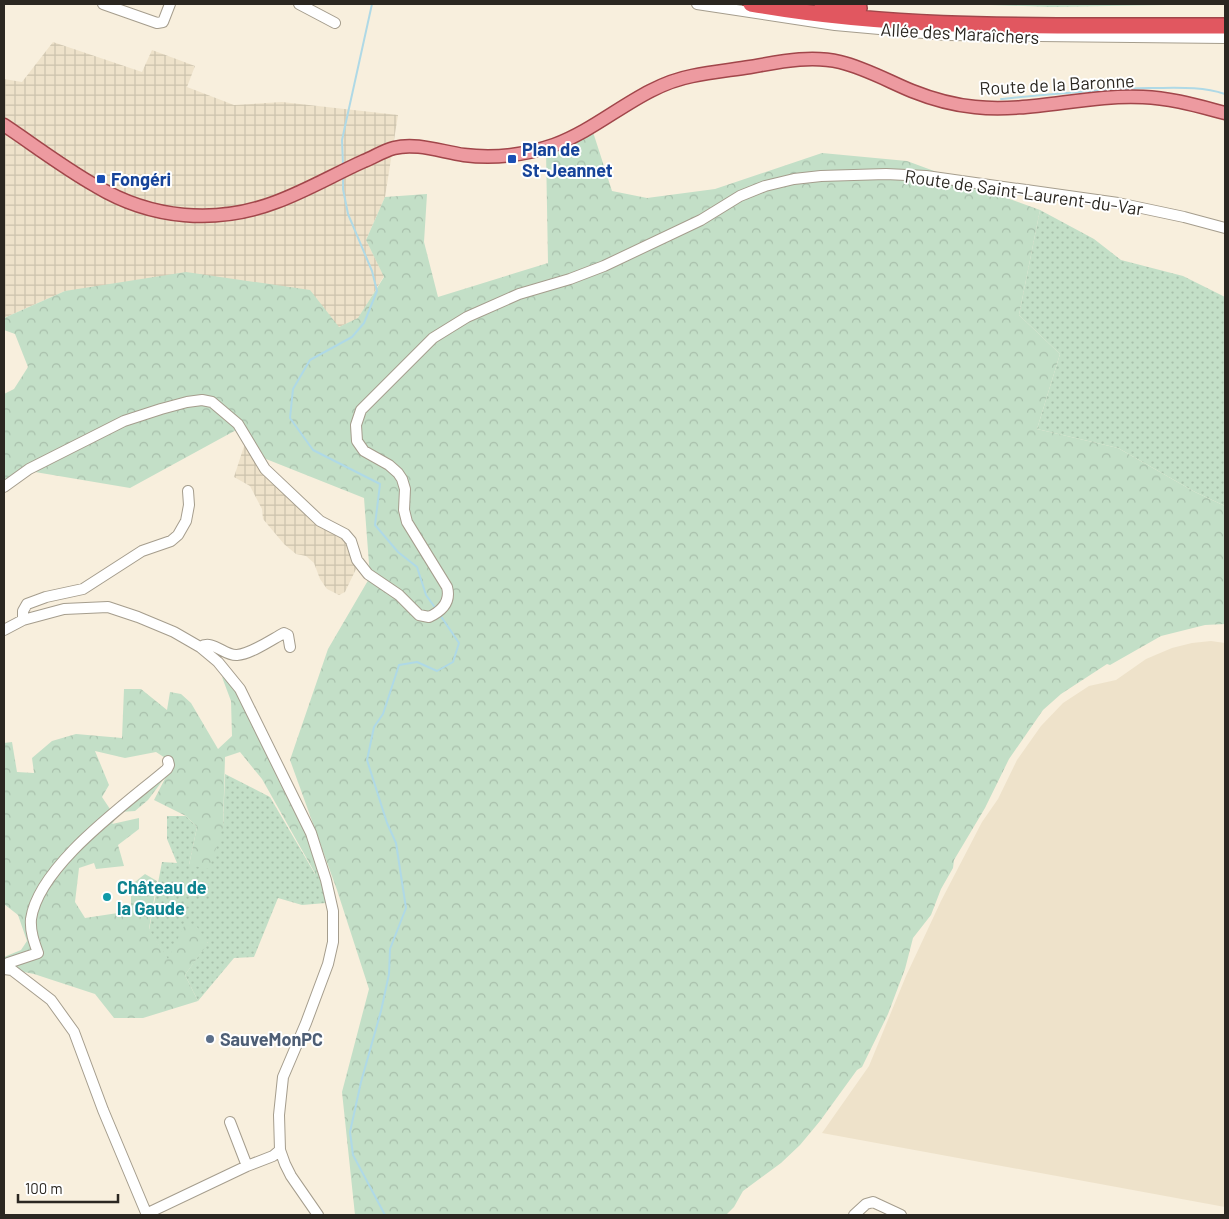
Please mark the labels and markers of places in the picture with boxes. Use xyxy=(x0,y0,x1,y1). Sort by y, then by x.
place label: Plan de St-Jeannet xyxy=(522,138,613,181)
marker: Plan de St-Jeannet xyxy=(506,153,518,165)
place label: Fongéri xyxy=(111,168,171,190)
marker: Fongéri xyxy=(95,173,107,185)
place label: Château de la Gaude xyxy=(117,876,207,919)
marker: Château de la Gaude xyxy=(101,891,113,903)
place label: SauveMonPC xyxy=(220,1028,323,1050)
marker: SauveMonPC xyxy=(204,1033,216,1045)

